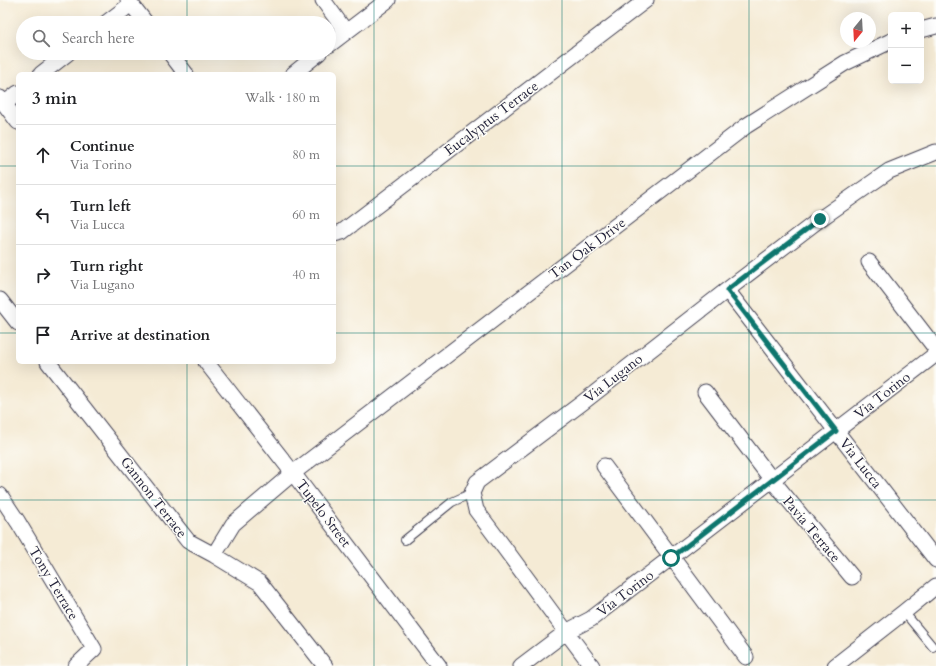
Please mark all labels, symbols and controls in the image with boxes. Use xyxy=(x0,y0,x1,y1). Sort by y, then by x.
north arrow xyxy=(840,12,876,48)
map controls xyxy=(888,12,924,84)
button: + xyxy=(888,12,924,48)
search box xyxy=(16,16,336,60)
icon: search xyxy=(30,27,52,49)
text: Search here xyxy=(62,28,135,48)
button: − xyxy=(888,48,924,84)
street label: Eucalyptus Terrace xyxy=(440,77,542,160)
text: 3 min xyxy=(32,87,77,110)
text: Walk · 180 m xyxy=(245,89,320,107)
text: Continue xyxy=(70,136,135,156)
icon: ahead xyxy=(32,144,54,166)
text: 80 m xyxy=(292,146,320,164)
text: Via Torino xyxy=(70,156,132,174)
text: Turn left xyxy=(70,196,131,216)
icon: left xyxy=(32,204,54,226)
text: 60 m xyxy=(292,206,320,224)
route end xyxy=(811,210,829,228)
street label: Tan Oak Drive xyxy=(545,213,629,283)
text: Via Lucca xyxy=(70,216,125,234)
text: Turn right xyxy=(70,256,143,276)
icon: right xyxy=(32,264,54,286)
text: 40 m xyxy=(292,266,320,284)
text: Via Lugano xyxy=(70,276,135,294)
icon: arrive xyxy=(32,324,54,346)
text: Arrive at destination xyxy=(70,325,210,345)
street label: Via Lugano xyxy=(580,349,647,407)
street label: Via Torino xyxy=(850,367,915,423)
street label: Via Lucca xyxy=(835,434,886,492)
street label: Gannon Terrace xyxy=(116,453,191,542)
street label: Tupelo Street xyxy=(292,476,356,552)
street label: Pavia Terrace xyxy=(778,492,845,566)
street label: Tony Terrace xyxy=(24,543,83,624)
route start xyxy=(662,549,680,567)
street label: Via Torino xyxy=(593,566,658,621)

